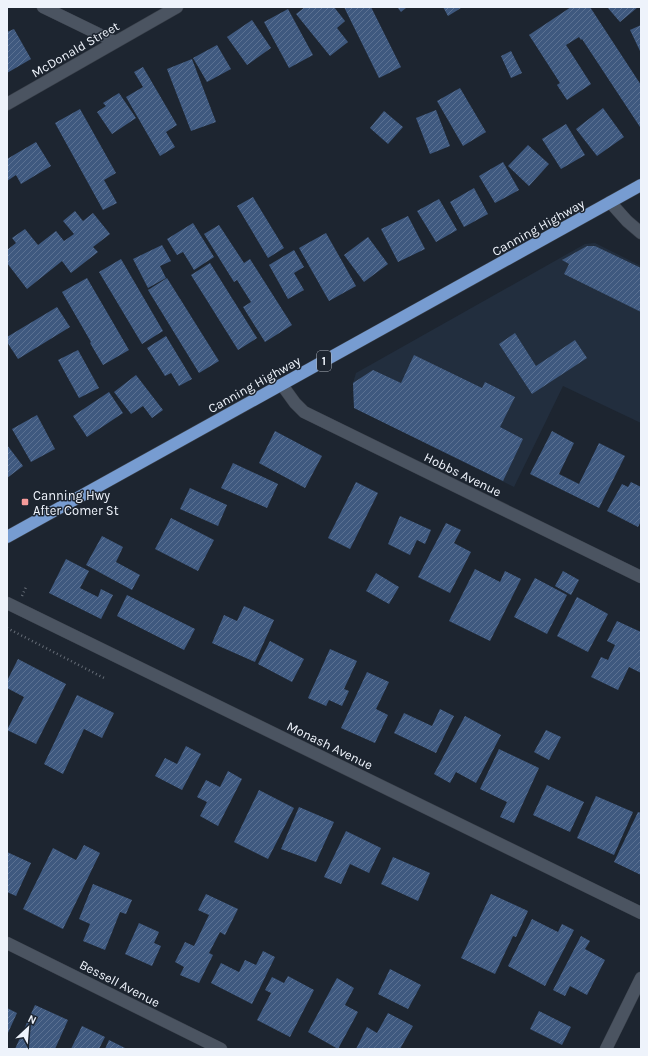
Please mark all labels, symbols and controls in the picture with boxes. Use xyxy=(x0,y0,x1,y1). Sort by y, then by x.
street label: McDonald Street xyxy=(29,18,122,81)
street label: Canning Highway xyxy=(489,196,587,259)
road number: 1 xyxy=(317,351,331,371)
street label: Canning Highway xyxy=(205,353,303,416)
street label: Hobbs Avenue xyxy=(422,449,504,500)
place label: Canning Hwy After Comer St xyxy=(33,488,119,518)
marker: Canning Hwy After Comer St xyxy=(20,497,30,507)
street label: Monash Avenue xyxy=(284,718,375,773)
street label: Bessell Avenue xyxy=(77,957,163,1010)
north arrow xyxy=(8,1008,48,1048)
text: N xyxy=(26,1012,39,1027)

